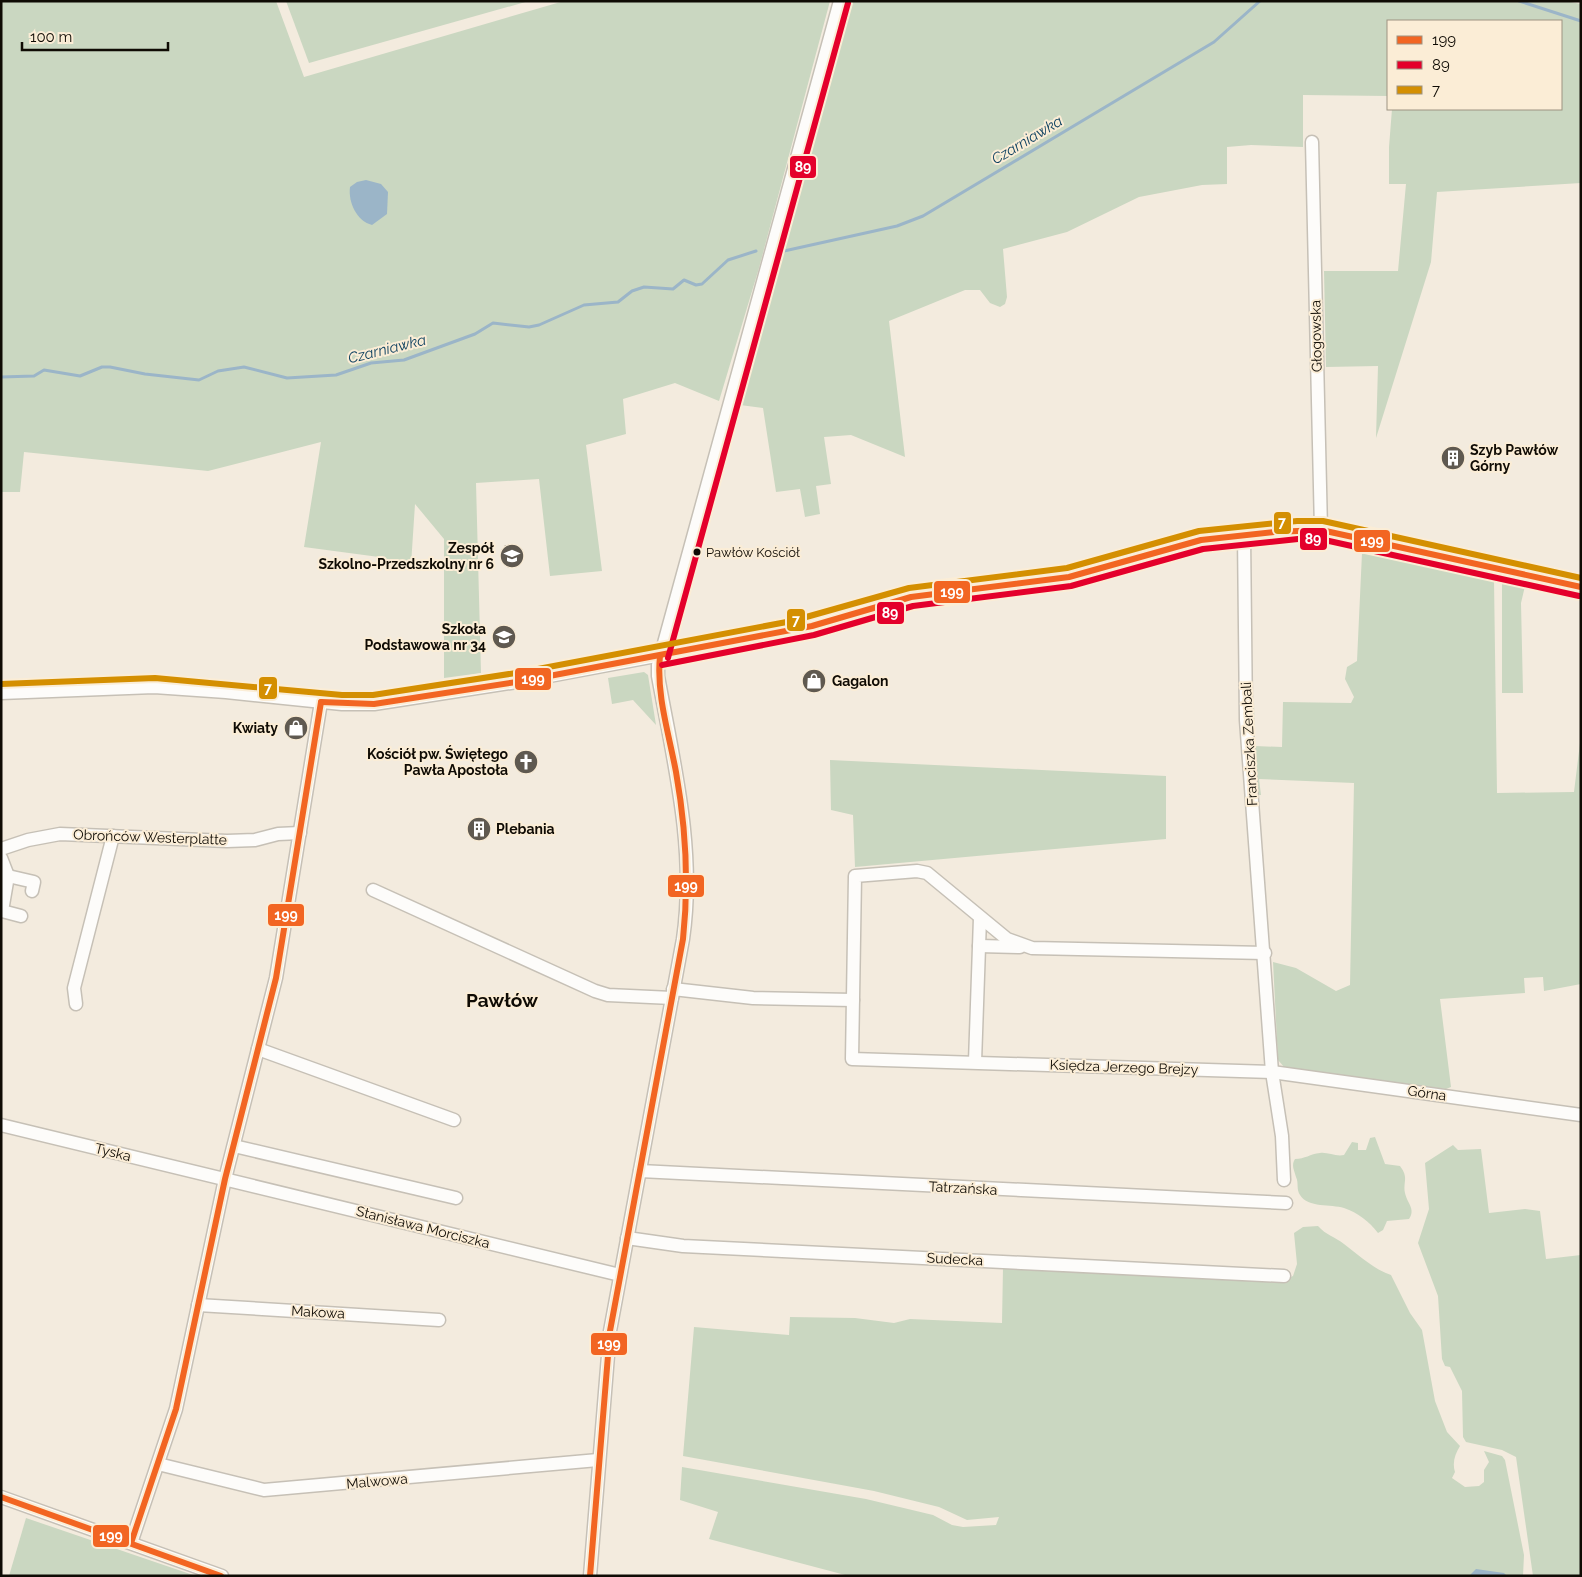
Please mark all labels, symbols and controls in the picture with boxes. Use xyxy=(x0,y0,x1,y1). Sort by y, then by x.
scale bar xyxy=(22,20,169,52)
legend xyxy=(1387,20,1562,110)
text: 100 m xyxy=(30,28,72,46)
text: 199 xyxy=(1432,31,1456,49)
text: 89 xyxy=(1432,56,1450,74)
text: 7 xyxy=(1432,81,1440,99)
water label: Czarniawka xyxy=(988,112,1066,168)
line badge: 89 xyxy=(789,155,817,179)
text: 89 xyxy=(795,159,811,175)
street label: Głogowska xyxy=(1307,300,1325,372)
water label: Czarniawka xyxy=(346,331,428,367)
place label: Szyb Pawłów Górny xyxy=(1470,442,1559,474)
building icon: Szyb Pawłów Górny xyxy=(1440,445,1466,471)
line badge: 7 xyxy=(1273,511,1292,535)
text: 7 xyxy=(1278,514,1286,530)
line badge: 89 xyxy=(1299,527,1328,551)
line badge: 199 xyxy=(1353,529,1391,553)
text: 89 xyxy=(1305,531,1321,547)
text: 199 xyxy=(1360,533,1384,549)
place label: Zespół Szkolno-Przedszkolny nr 6 xyxy=(318,540,494,572)
school or university icon: Zespół Szkolno-Przedszkolny nr 6 xyxy=(499,543,525,569)
place label: Pawłów Kościół xyxy=(706,545,800,560)
marker: Pawłów Kościół xyxy=(692,547,702,557)
line badge: 199 xyxy=(933,580,971,604)
text: 199 xyxy=(940,584,964,600)
line badge: 89 xyxy=(876,601,905,625)
text: 89 xyxy=(882,605,898,621)
line badge: 7 xyxy=(786,608,806,632)
text: 7 xyxy=(792,612,800,628)
place label: Szkoła Podstawowa nr 34 xyxy=(364,621,486,653)
school or university icon: Szkoła Podstawowa nr 34 xyxy=(491,624,517,650)
line badge: 199 xyxy=(514,667,552,691)
shop icon: Gagalon xyxy=(801,668,827,694)
text: 199 xyxy=(521,671,545,687)
place label: Gagalon xyxy=(832,673,888,689)
line badge: 7 xyxy=(258,676,278,700)
text: 7 xyxy=(264,680,272,696)
street label: Franciszka Zembali xyxy=(1238,682,1260,806)
shop icon: Kwiaty xyxy=(283,715,309,741)
place label: Kwiaty xyxy=(233,720,278,736)
place label: Kościół pw. Świętego Pawła Apostoła xyxy=(367,745,509,778)
church icon: Kościół pw. Świętego Pawła Apostoła xyxy=(513,749,539,775)
building icon: Plebania xyxy=(466,816,492,842)
place label: Plebania xyxy=(496,821,555,837)
street label: Obrońców Westerplatte xyxy=(73,826,227,848)
line badge: 199 xyxy=(667,874,705,898)
text: 199 xyxy=(674,878,698,894)
line badge: 199 xyxy=(267,903,305,927)
text: 199 xyxy=(274,907,298,923)
district label: Pawłów xyxy=(466,989,538,1011)
street label: Księdza Jerzego Brejzy xyxy=(1049,1056,1199,1078)
street label: Górna xyxy=(1407,1082,1447,1104)
street label: Tyska xyxy=(93,1140,133,1164)
street label: Tatrzańska xyxy=(928,1178,998,1198)
street label: Stanisława Morciszka xyxy=(355,1203,491,1251)
street label: Sudecka xyxy=(926,1250,984,1268)
street label: Makowa xyxy=(291,1303,345,1321)
line badge: 199 xyxy=(590,1332,628,1356)
text: 199 xyxy=(597,1336,621,1352)
street label: Malwowa xyxy=(346,1470,408,1492)
line badge: 199 xyxy=(92,1524,130,1548)
text: 199 xyxy=(99,1528,123,1544)

